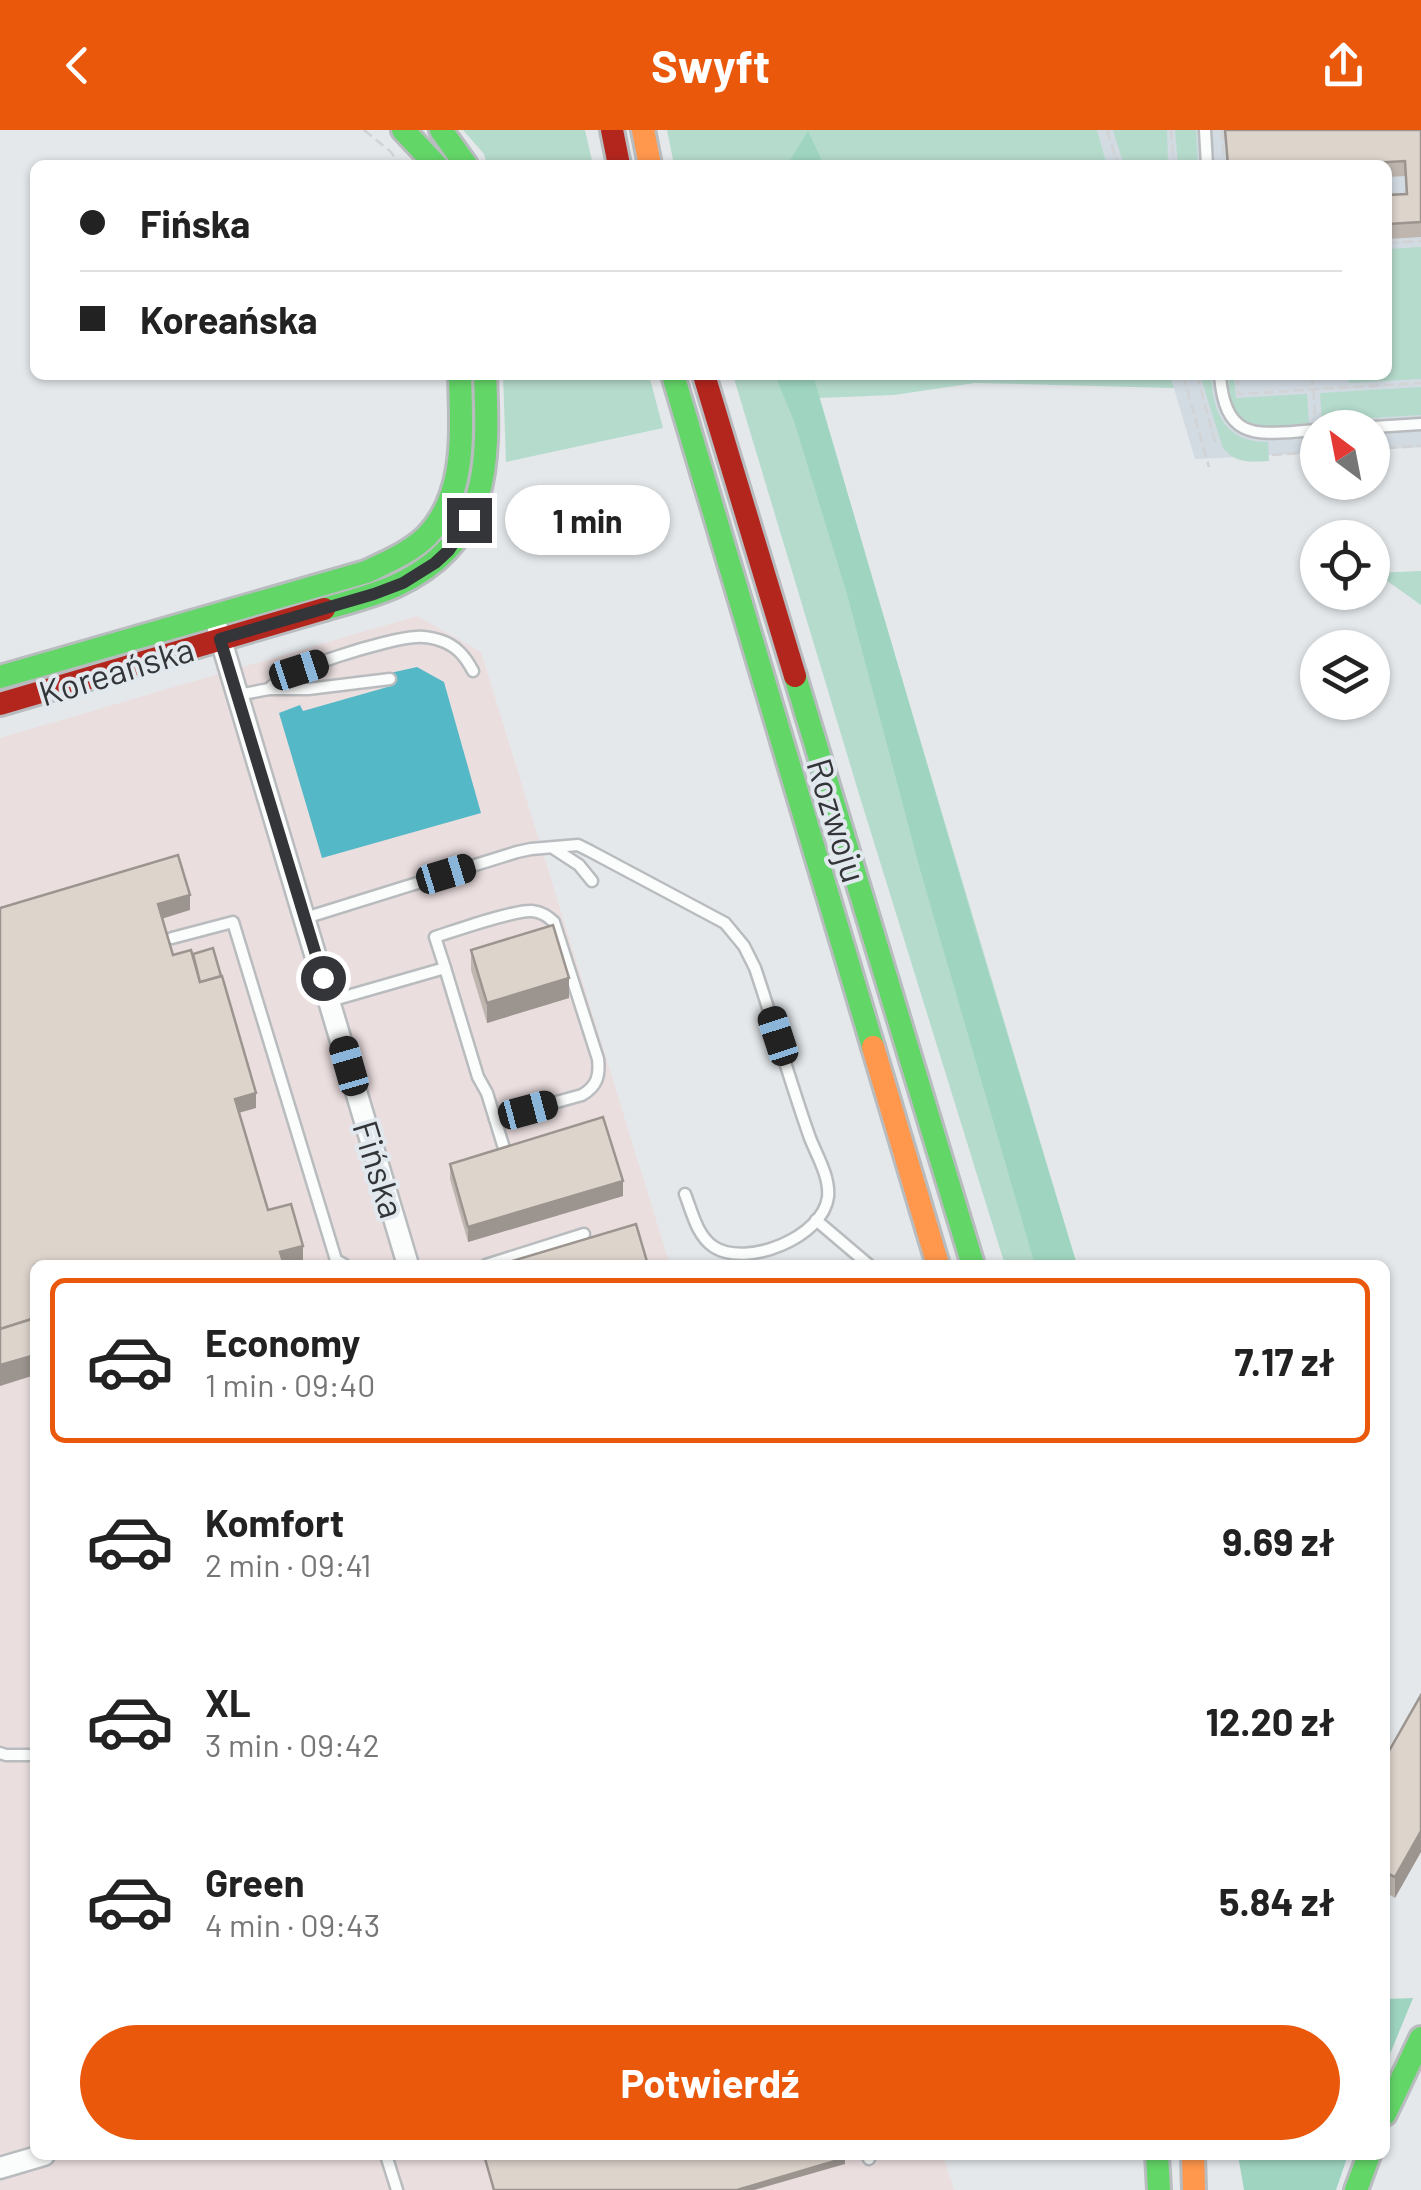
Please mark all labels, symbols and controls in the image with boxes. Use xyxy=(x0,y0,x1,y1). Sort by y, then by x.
icon: back xyxy=(50,38,105,93)
text: Swyft xyxy=(651,38,770,92)
icon: share xyxy=(1316,38,1371,93)
text: Fińska xyxy=(140,200,250,246)
text: Koreańska xyxy=(140,296,318,342)
north arrow xyxy=(1300,410,1390,500)
map controls xyxy=(1300,410,1390,720)
callout: 1 min xyxy=(504,485,669,555)
route end xyxy=(447,498,492,543)
text: 1 min xyxy=(552,501,623,539)
button: locate xyxy=(1300,520,1390,610)
street label: Koreańska xyxy=(34,627,198,713)
button: layers xyxy=(1300,630,1390,720)
car xyxy=(266,646,332,694)
street label: Rozwoju xyxy=(799,753,877,887)
car xyxy=(413,851,479,897)
route start xyxy=(301,956,346,1001)
car xyxy=(754,1003,802,1069)
car xyxy=(326,1033,372,1099)
car xyxy=(495,1088,561,1132)
street label: Fińska xyxy=(345,1115,415,1223)
icon: car xyxy=(85,1316,175,1406)
text: Economy xyxy=(205,1319,360,1365)
text: 7.17 zł xyxy=(1234,1338,1335,1384)
text: 1 min · 09:40 xyxy=(205,1365,375,1403)
icon: car xyxy=(85,1496,175,1586)
text: Komfort xyxy=(205,1499,344,1545)
text: 9.69 zł xyxy=(1222,1518,1335,1564)
text: 2 min · 09:41 xyxy=(205,1545,371,1583)
icon: car xyxy=(85,1676,175,1766)
text: XL xyxy=(205,1679,251,1725)
text: 12.20 zł xyxy=(1205,1698,1335,1744)
text: 3 min · 09:42 xyxy=(205,1725,380,1763)
icon: car xyxy=(85,1856,175,1946)
text: Green xyxy=(205,1859,305,1905)
text: 5.84 zł xyxy=(1219,1878,1335,1924)
text: 4 min · 09:43 xyxy=(205,1905,380,1943)
button: Potwierdź xyxy=(80,2025,1340,2140)

